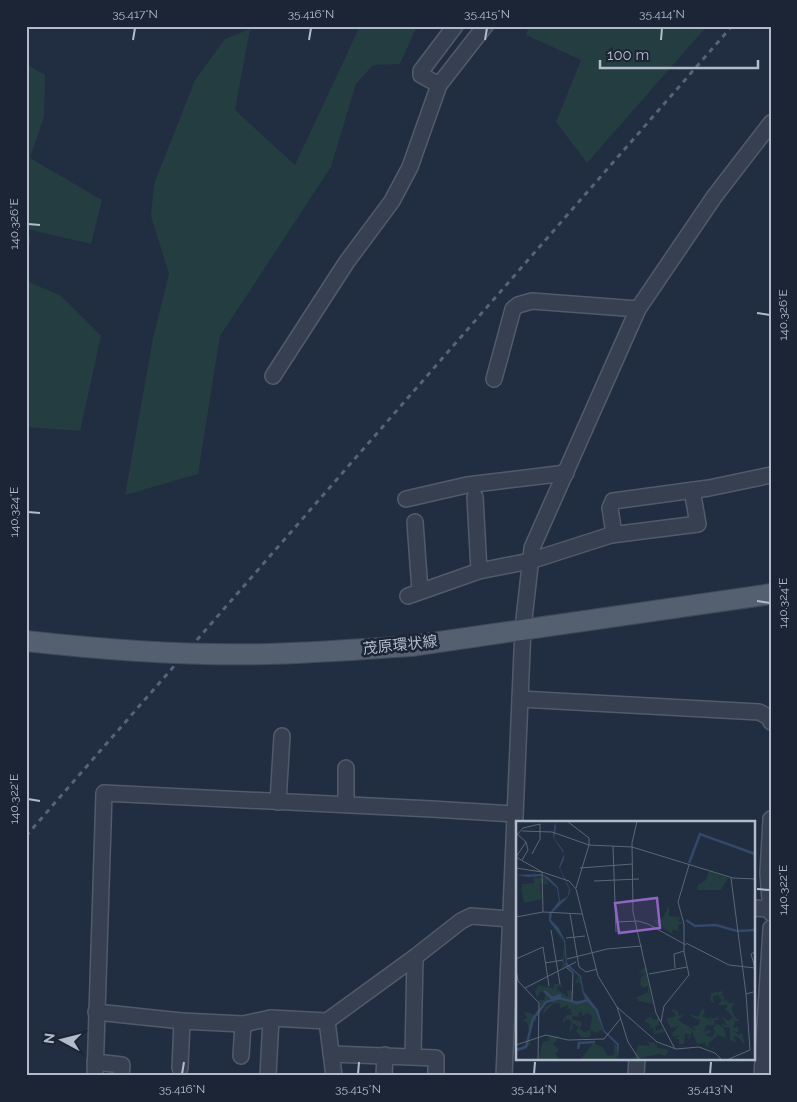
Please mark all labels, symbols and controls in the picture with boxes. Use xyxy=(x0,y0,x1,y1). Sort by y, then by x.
text: 35.417°N xyxy=(112,7,158,21)
text: 35.416°N xyxy=(288,7,334,21)
text: 35.415°N xyxy=(464,7,510,21)
text: 35.414°N xyxy=(639,7,685,21)
scale bar xyxy=(600,38,757,70)
text: 100 m xyxy=(607,46,649,64)
text: 140.326°E xyxy=(7,198,21,250)
text: 140.326°E xyxy=(776,289,790,341)
text: 140.324°E xyxy=(7,487,21,537)
text: 140.324°E xyxy=(776,578,790,628)
street label: 茂原環状線 xyxy=(362,632,438,658)
text: 140.322°E xyxy=(7,774,21,824)
inset map xyxy=(516,821,754,1060)
text: 140.322°E xyxy=(776,865,790,915)
north arrow xyxy=(38,1014,88,1064)
text: N xyxy=(41,1032,58,1045)
text: 35.416°N xyxy=(159,1082,205,1096)
text: 35.415°N xyxy=(335,1082,381,1096)
text: 35.414°N xyxy=(511,1082,557,1096)
text: 35.413°N xyxy=(687,1082,733,1096)

